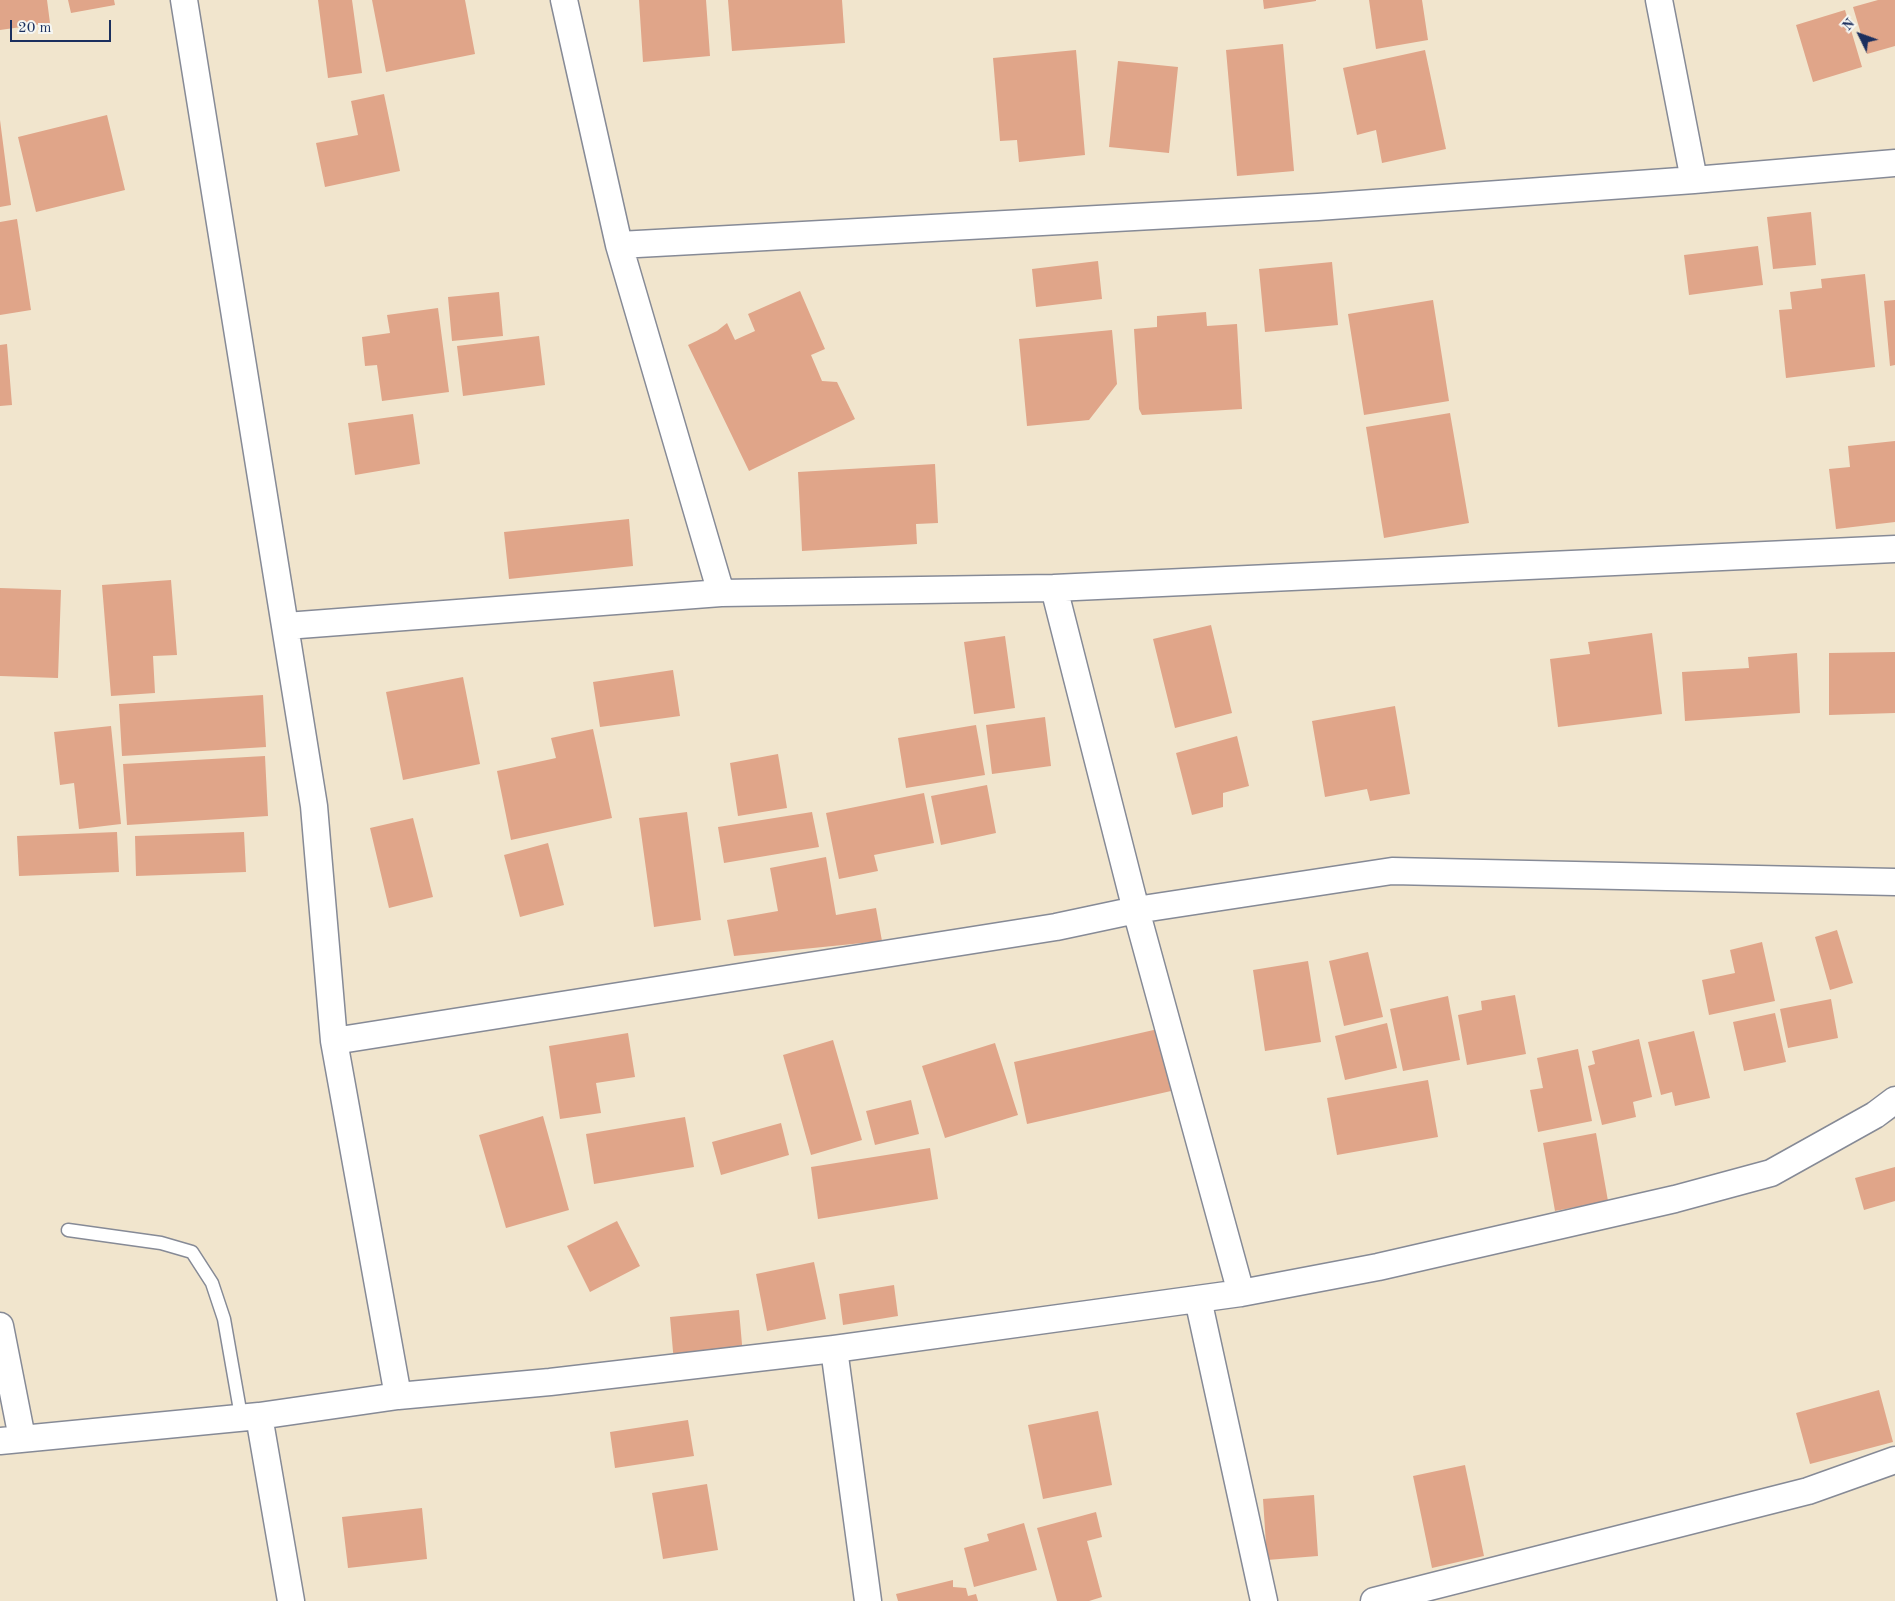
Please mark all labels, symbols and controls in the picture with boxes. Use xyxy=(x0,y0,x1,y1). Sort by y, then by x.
scale bar xyxy=(12,10,114,42)
north arrow xyxy=(1835,10,1885,60)
text: N xyxy=(1840,16,1858,34)
text: 20 m xyxy=(18,21,52,36)

